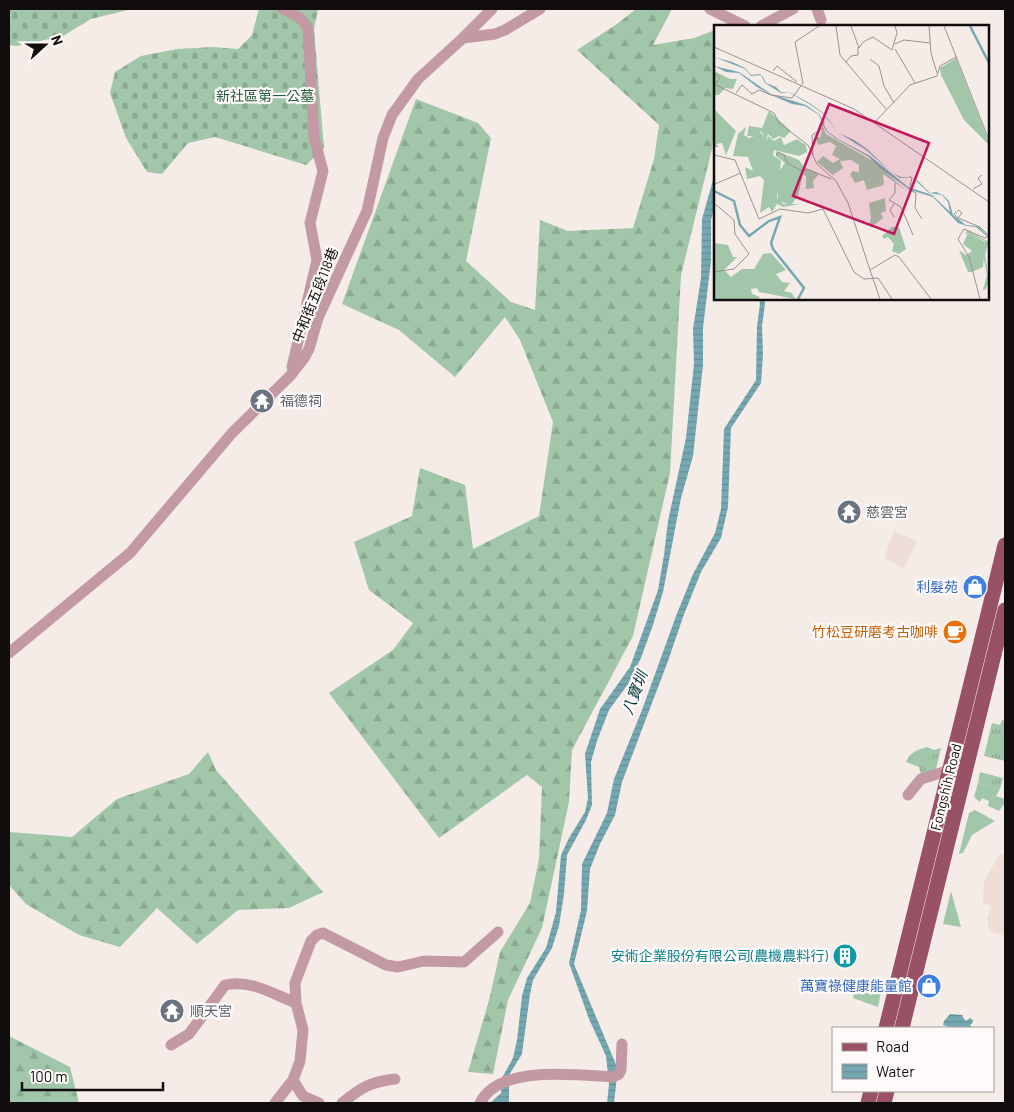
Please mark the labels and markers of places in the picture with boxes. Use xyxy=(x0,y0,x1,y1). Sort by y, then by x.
temple icon: 福德祠 xyxy=(249,388,275,414)
place label: 福德祠 xyxy=(280,392,322,409)
temple icon: 慈雲宮 xyxy=(836,499,862,525)
place label: 慈雲宮 xyxy=(866,503,908,520)
shop icon: 利髮苑 xyxy=(962,574,988,600)
place label: 利髮苑 xyxy=(916,578,958,595)
cafe icon: 竹松豆研磨考古咖啡 xyxy=(942,619,968,645)
place label: 竹松豆研磨考古咖啡 xyxy=(812,623,938,640)
building icon: 安術企業股份有限公司(農機農料行) xyxy=(832,943,858,969)
place label: 安術企業股份有限公司(農機農料行) xyxy=(611,947,828,964)
shop icon: 萬寶祿健康能量館 xyxy=(916,973,942,999)
place label: 萬寶祿健康能量館 xyxy=(800,977,912,994)
temple icon: 順天宮 xyxy=(159,998,185,1024)
place label: 順天宮 xyxy=(190,1002,232,1019)

